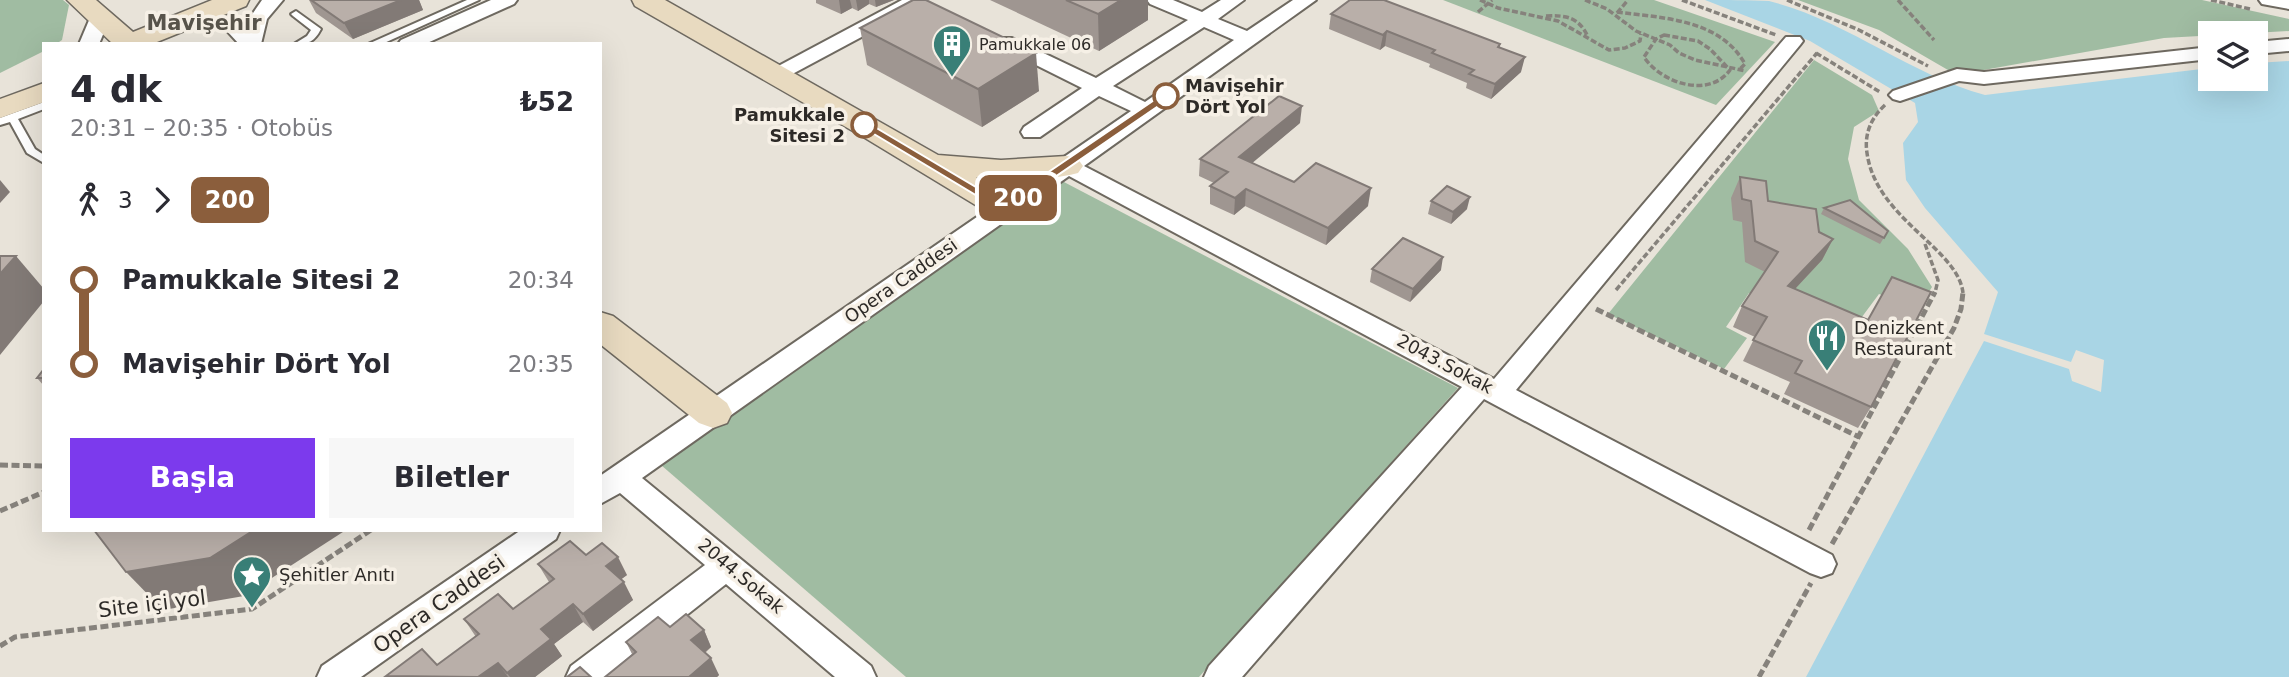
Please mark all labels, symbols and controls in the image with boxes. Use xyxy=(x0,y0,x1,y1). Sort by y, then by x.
district label: Mavişehir xyxy=(146,11,262,35)
map controls xyxy=(2198,21,2268,91)
button: layers xyxy=(2198,21,2268,91)
building icon: Pamukkale 06 xyxy=(931,23,973,78)
place label: Pamukkale 06 xyxy=(979,35,1091,54)
text: 4 dk xyxy=(70,67,162,111)
place label: Mavişehir Dört Yol xyxy=(1185,75,1284,117)
marker: Mavişehir Dört Yol xyxy=(1153,83,1179,109)
text: ₺52 xyxy=(520,87,574,117)
place label: Pamukkale Sitesi 2 xyxy=(734,104,845,146)
marker: Pamukkale Sitesi 2 xyxy=(851,112,877,138)
text: 20:31 – 20:35 · Otobüs xyxy=(70,115,333,141)
line badge: 200 xyxy=(978,175,1058,221)
icon: walk xyxy=(70,181,108,219)
icon: forward xyxy=(143,181,181,219)
text: 200 xyxy=(993,184,1043,212)
text: 200 xyxy=(205,186,255,214)
text: 3 xyxy=(118,187,133,213)
street label: Opera Caddesi xyxy=(840,234,961,327)
text: Pamukkale Sitesi 2 xyxy=(122,265,400,295)
text: 20:34 xyxy=(508,267,574,293)
restaurant icon: Denizkent Restaurant xyxy=(1806,317,1848,372)
place label: Denizkent Restaurant xyxy=(1854,317,1953,359)
street label: 2043.Sokak xyxy=(1394,330,1497,398)
text: Mavişehir Dört Yol xyxy=(122,349,391,379)
text: 20:35 xyxy=(508,351,574,377)
button: Başla xyxy=(70,438,315,518)
button: Biletler xyxy=(329,438,574,518)
street label: 2044.Sokak xyxy=(694,534,789,618)
street label: Opera Caddesi xyxy=(369,550,509,658)
place icon: Şehitler Anıtı xyxy=(231,554,273,609)
place label: Şehitler Anıtı xyxy=(279,564,395,585)
street label: Site içi yol xyxy=(97,586,207,622)

